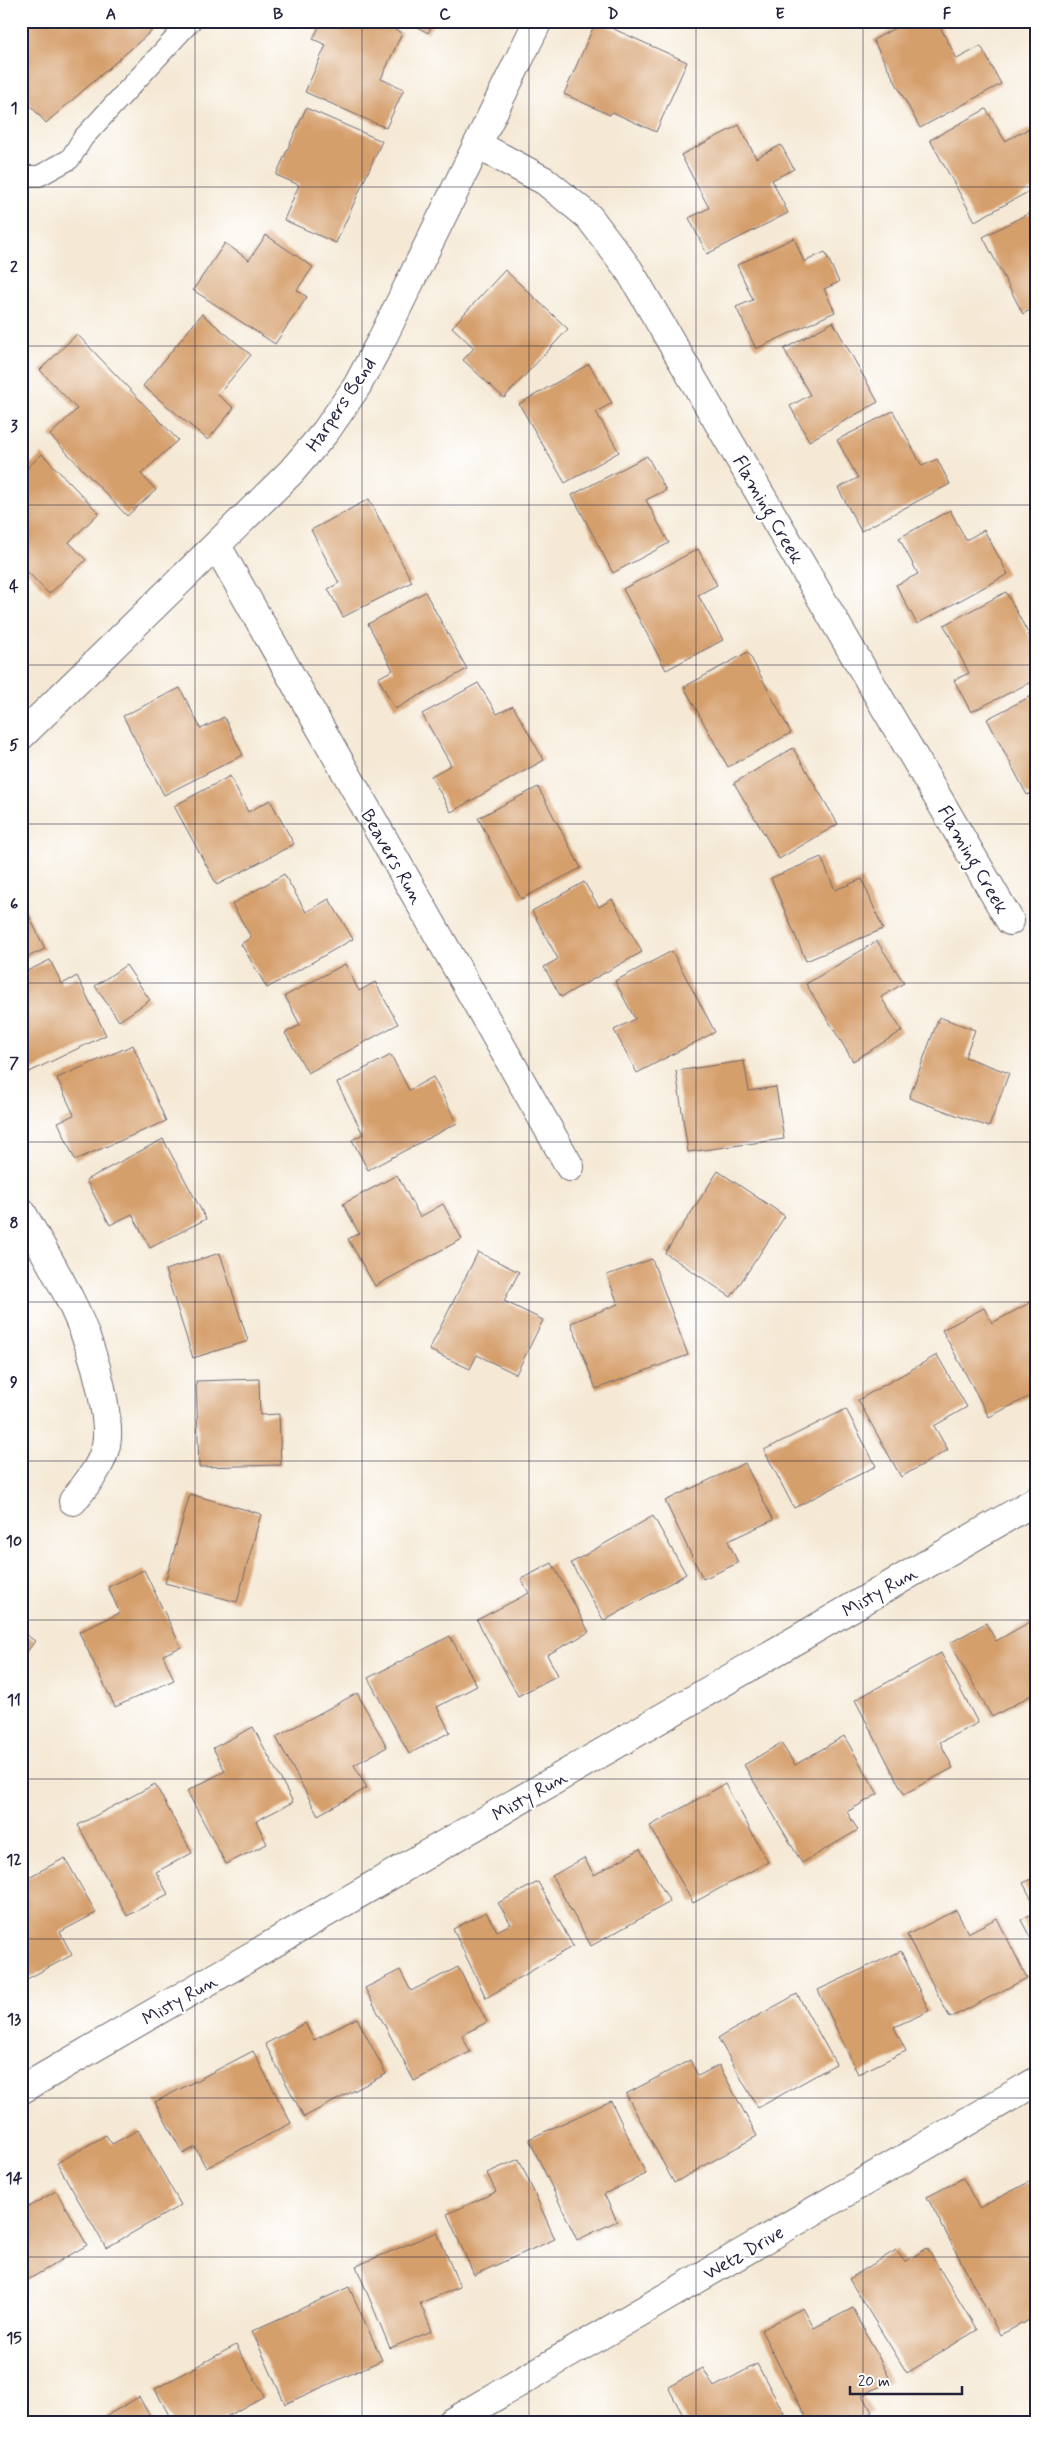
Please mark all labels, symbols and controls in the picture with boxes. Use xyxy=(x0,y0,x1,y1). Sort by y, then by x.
text: A xyxy=(106,4,116,25)
text: B xyxy=(273,4,283,25)
text: C xyxy=(439,4,451,25)
text: D xyxy=(607,4,619,25)
text: E xyxy=(775,4,785,25)
text: F xyxy=(943,4,952,25)
text: 1 xyxy=(10,98,18,119)
text: 2 xyxy=(10,257,18,278)
street label: Harpers Bend xyxy=(300,353,382,457)
text: 3 xyxy=(10,416,18,437)
street label: Flaming Creek xyxy=(724,451,809,570)
text: 4 xyxy=(9,576,19,597)
text: 5 xyxy=(9,735,19,756)
street label: Flaming Creek xyxy=(929,801,1014,920)
street label: Beavers Run xyxy=(354,805,429,909)
text: 6 xyxy=(10,894,18,915)
text: 7 xyxy=(9,1053,19,1074)
text: 8 xyxy=(9,1213,19,1234)
text: 9 xyxy=(10,1372,18,1393)
text: 10 xyxy=(6,1531,22,1552)
street label: Misty Run xyxy=(838,1561,922,1625)
text: 11 xyxy=(7,1690,21,1711)
street label: Misty Run xyxy=(488,1765,572,1829)
text: 12 xyxy=(6,1850,22,1871)
street label: Misty Run xyxy=(138,1969,222,2033)
text: 13 xyxy=(7,2009,21,2030)
text: 14 xyxy=(6,2168,23,2189)
street label: Wetz Drive xyxy=(699,2220,789,2286)
text: 15 xyxy=(6,2328,22,2349)
scale bar xyxy=(850,2364,963,2396)
text: 20 m xyxy=(858,2372,890,2392)

